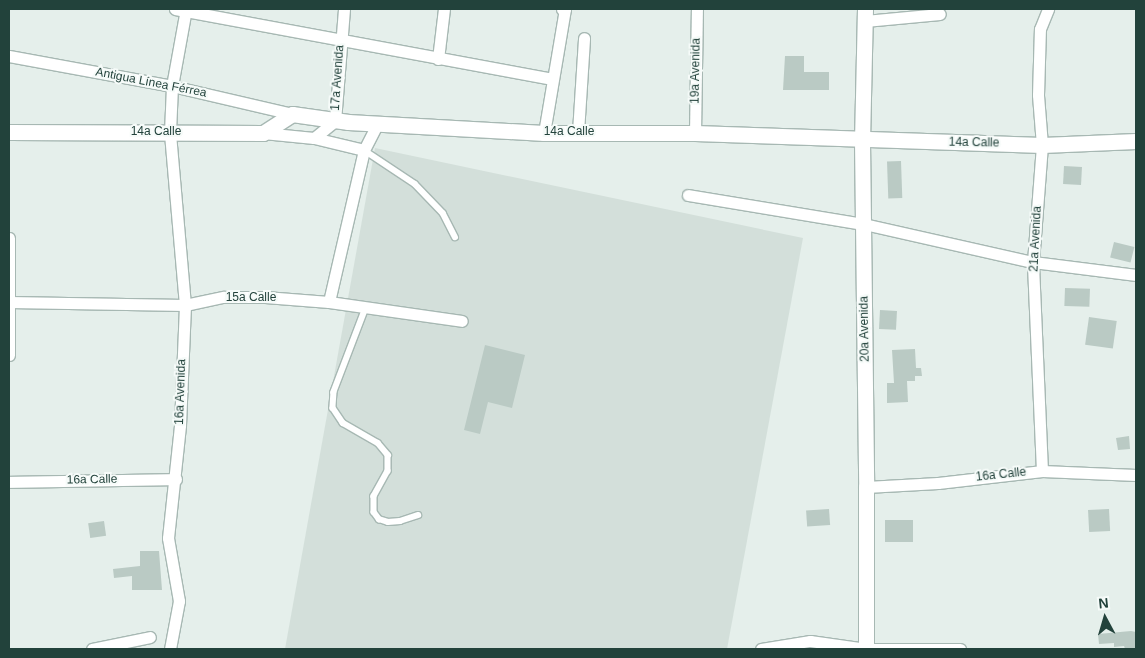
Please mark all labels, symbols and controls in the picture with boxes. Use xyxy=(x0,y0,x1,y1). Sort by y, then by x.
street label: 19a Avenida xyxy=(688,38,704,104)
street label: 17a Avenida xyxy=(328,44,348,112)
street label: Antigua Línea Férrea xyxy=(94,65,208,101)
street label: 14a Calle xyxy=(131,125,181,139)
street label: 14a Calle xyxy=(544,125,594,139)
street label: 14a Calle xyxy=(949,135,999,151)
street label: 21a Avenida xyxy=(1027,205,1045,273)
street label: 15a Calle xyxy=(226,291,276,305)
street label: 20a Avenida xyxy=(857,296,873,362)
street label: 16a Avenida xyxy=(173,359,189,425)
street label: 16a Calle xyxy=(975,465,1027,485)
street label: 16a Calle xyxy=(67,472,117,488)
north arrow xyxy=(1080,593,1130,643)
text: N xyxy=(1098,595,1109,612)

